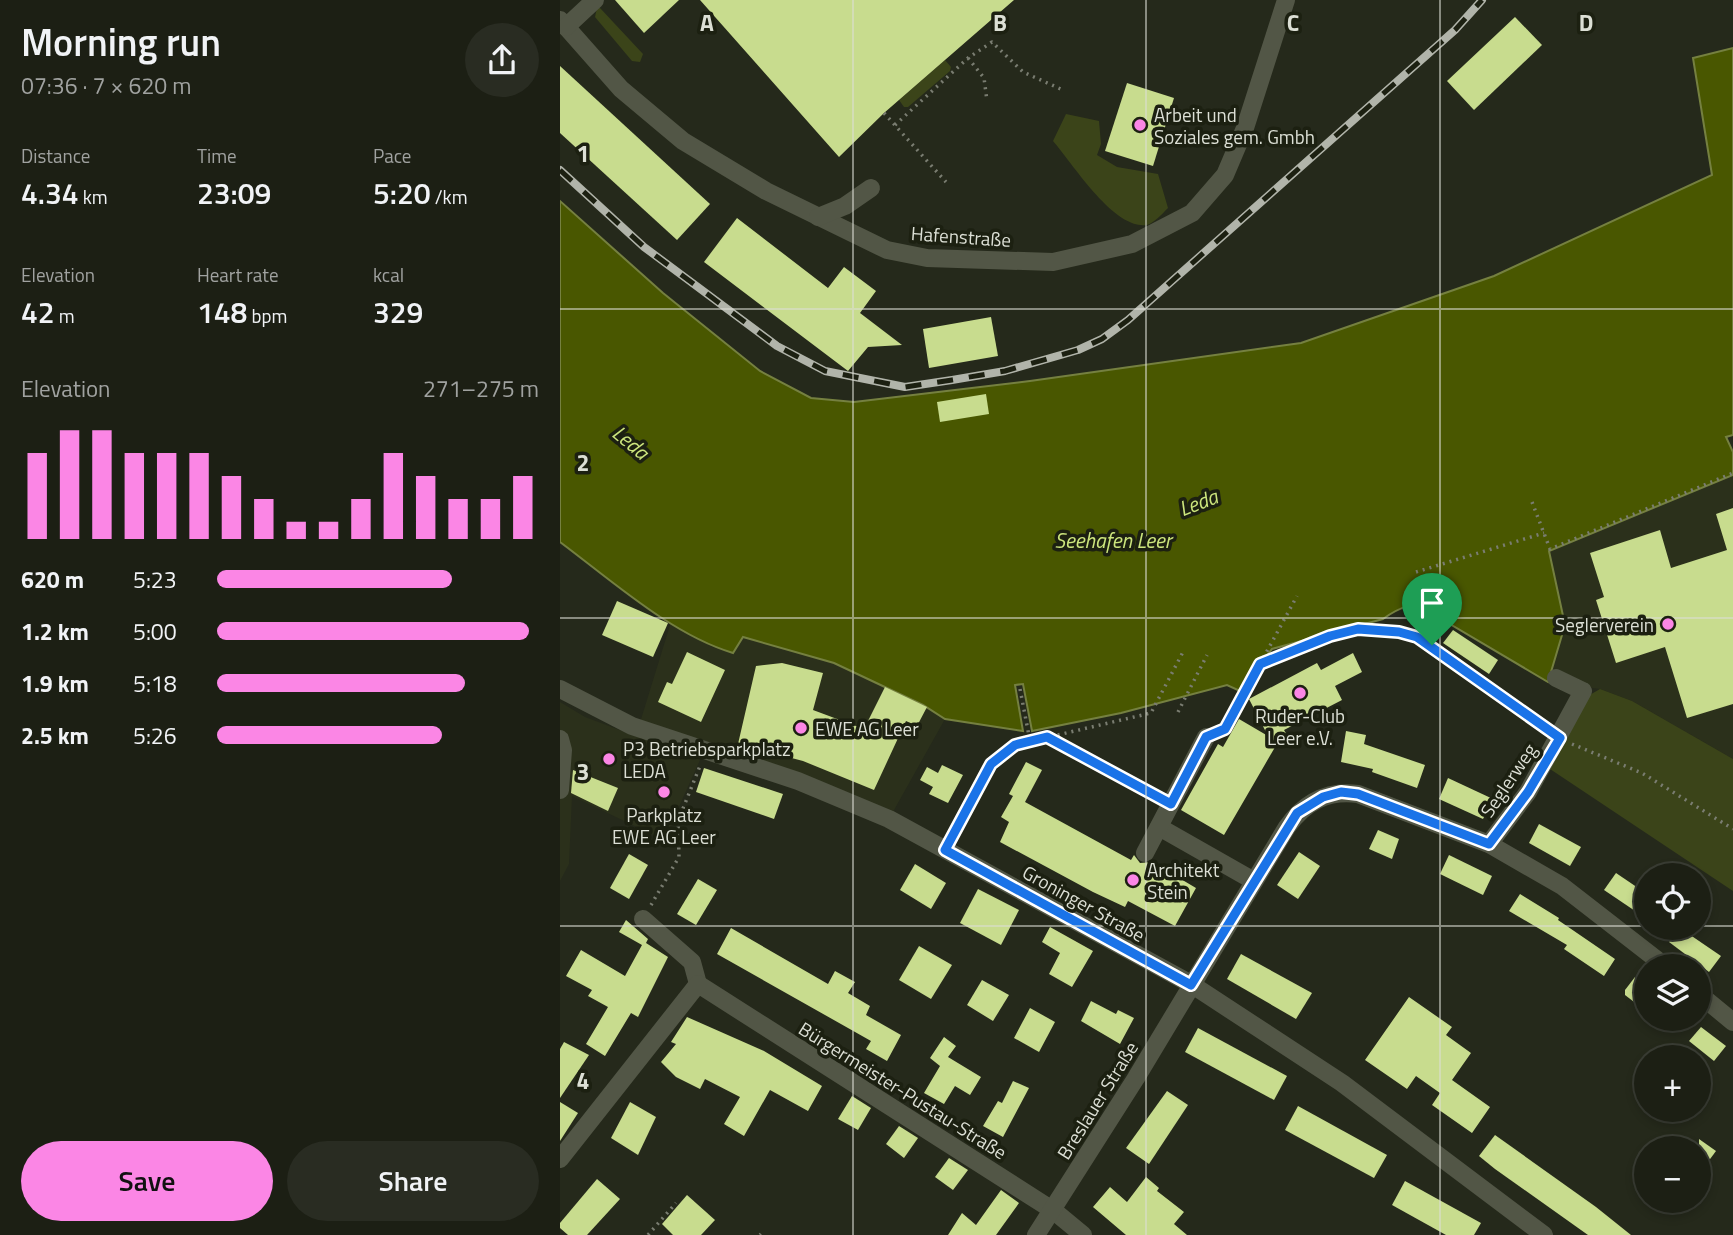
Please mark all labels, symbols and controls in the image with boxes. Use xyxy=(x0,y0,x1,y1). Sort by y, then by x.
text: A xyxy=(700,5,714,40)
text: B xyxy=(993,5,1007,40)
text: C xyxy=(1287,5,1299,40)
text: D xyxy=(1579,5,1593,40)
text: Morning run xyxy=(21,13,221,71)
button: share xyxy=(465,23,539,97)
text: 07:36 · 7 × 620 m xyxy=(21,68,191,103)
place label: Arbeit und Soziales gem. Gmbh xyxy=(1154,100,1315,151)
marker: Arbeit und Soziales gem. Gmbh xyxy=(1132,117,1148,133)
text: 1 xyxy=(577,136,589,171)
text: Distance xyxy=(21,141,90,170)
text: Time xyxy=(197,141,237,170)
text: Pace xyxy=(373,141,411,170)
text: 4.34 xyxy=(21,170,79,216)
text: 23:09 xyxy=(197,170,271,216)
text: 5:20 xyxy=(373,170,431,216)
text: km xyxy=(79,182,108,211)
text: /km xyxy=(431,182,468,211)
street label: Hafenstraße xyxy=(910,218,1012,254)
text: Elevation xyxy=(21,260,95,289)
text: Heart rate xyxy=(197,260,279,289)
text: kcal xyxy=(373,260,404,289)
text: 42 xyxy=(21,289,55,335)
text: 148 xyxy=(197,289,247,335)
text: 329 xyxy=(373,289,423,335)
text: m xyxy=(55,301,75,330)
text: bpm xyxy=(247,301,287,330)
text: Elevation xyxy=(21,371,110,406)
text: 271–275 m xyxy=(423,371,539,406)
water label: Leda xyxy=(606,417,658,468)
text: 2 xyxy=(577,445,589,480)
water label: Leda xyxy=(1174,479,1224,524)
water label: Seehafen Leer xyxy=(1055,524,1174,556)
text: 620 m xyxy=(21,562,84,597)
text: 5:23 xyxy=(133,562,177,597)
pin xyxy=(1402,573,1462,645)
icon: arrive xyxy=(1413,584,1451,622)
place label: Seglerverein xyxy=(1555,610,1654,639)
text: 1.2 km xyxy=(21,614,89,649)
text: 5:00 xyxy=(133,614,177,649)
marker: Seglerverein xyxy=(1660,616,1676,632)
text: 1.9 km xyxy=(21,666,89,701)
text: 5:18 xyxy=(133,666,177,701)
marker: Ruder-Club Leer e.V. xyxy=(1292,685,1308,701)
place label: Ruder-Club Leer e.V. xyxy=(1255,701,1345,752)
place label: EWE AG Leer xyxy=(815,714,919,743)
text: 2.5 km xyxy=(21,718,89,753)
text: 5:26 xyxy=(133,718,177,753)
marker: EWE AG Leer xyxy=(793,720,809,736)
place label: P3 Betriebsparkplatz LEDA xyxy=(623,734,791,785)
street label: Seglerweg xyxy=(1473,737,1544,823)
marker: P3 Betriebsparkplatz LEDA xyxy=(601,751,617,767)
text: 3 xyxy=(577,754,589,789)
marker: Parkplatz EWE AG Leer xyxy=(656,784,672,800)
place label: Parkplatz EWE AG Leer xyxy=(612,800,716,851)
place label: Architekt Stein xyxy=(1147,855,1220,906)
street label: Groninger Straße xyxy=(1017,857,1151,949)
map controls xyxy=(1634,863,1711,1213)
button: locate xyxy=(1634,863,1711,940)
marker: Architekt Stein xyxy=(1125,872,1141,888)
button: layers xyxy=(1634,954,1711,1031)
street label: Bürgermeister-Pustau-Straße xyxy=(793,1014,1013,1166)
street label: Breslauer Straße xyxy=(1049,1035,1145,1165)
button: + xyxy=(1634,1045,1711,1122)
text: 4 xyxy=(577,1063,589,1098)
button: − xyxy=(1634,1136,1711,1213)
button: Save xyxy=(21,1141,273,1221)
button: Share xyxy=(287,1141,539,1221)

